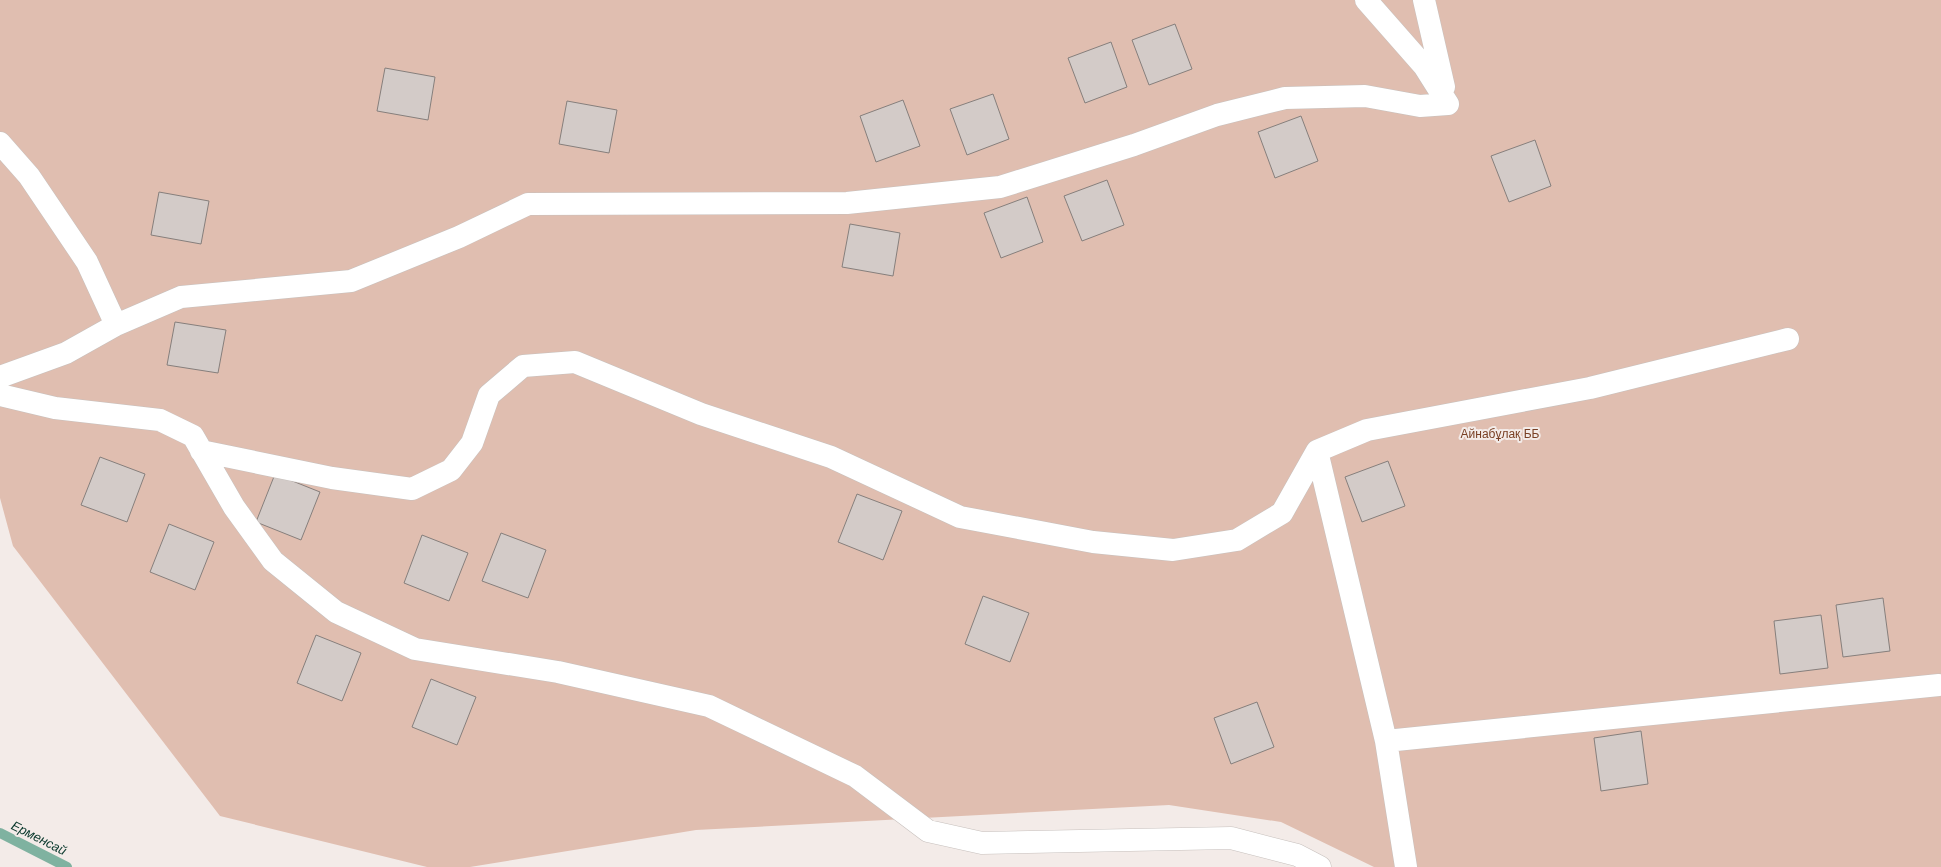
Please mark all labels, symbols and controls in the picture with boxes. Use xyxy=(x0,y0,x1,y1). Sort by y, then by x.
park label: Айнабұлақ ББ xyxy=(1461,427,1540,441)
water label: Ерменсай xyxy=(9,818,69,858)

